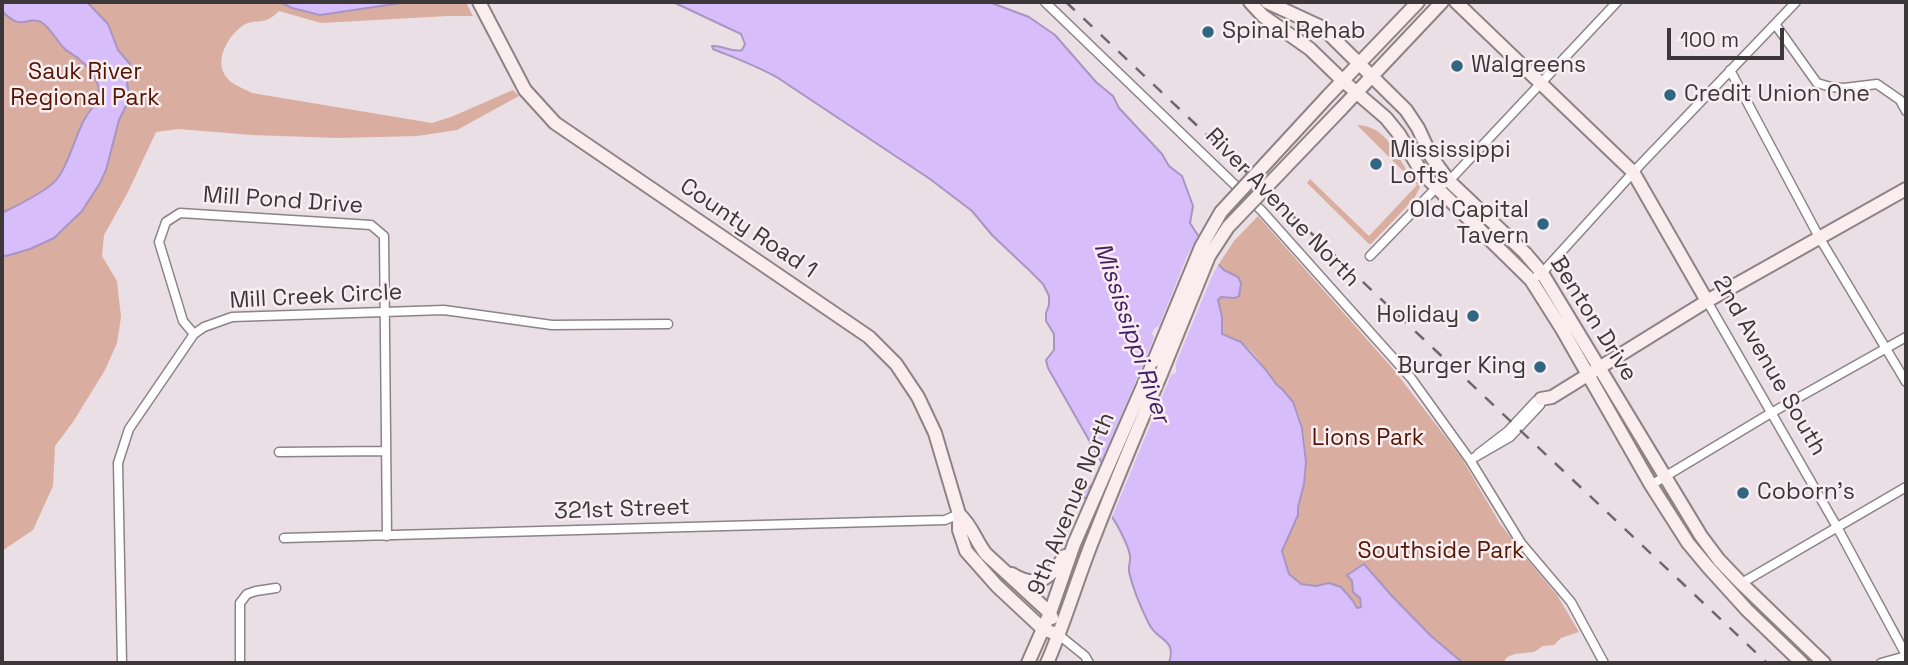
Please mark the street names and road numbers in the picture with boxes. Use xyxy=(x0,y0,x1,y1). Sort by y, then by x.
street label: River Avenue North xyxy=(1199,123,1365,293)
street label: County Road 1 xyxy=(674,173,822,285)
street label: Mill Pond Drive xyxy=(202,182,364,220)
street label: Benton Drive xyxy=(1544,251,1642,387)
street label: 2nd Avenue South xyxy=(1706,271,1832,461)
street label: Mill Creek Circle xyxy=(229,279,403,315)
street label: 9th Avenue North xyxy=(1023,409,1121,599)
street label: 321st Street xyxy=(554,494,690,526)

